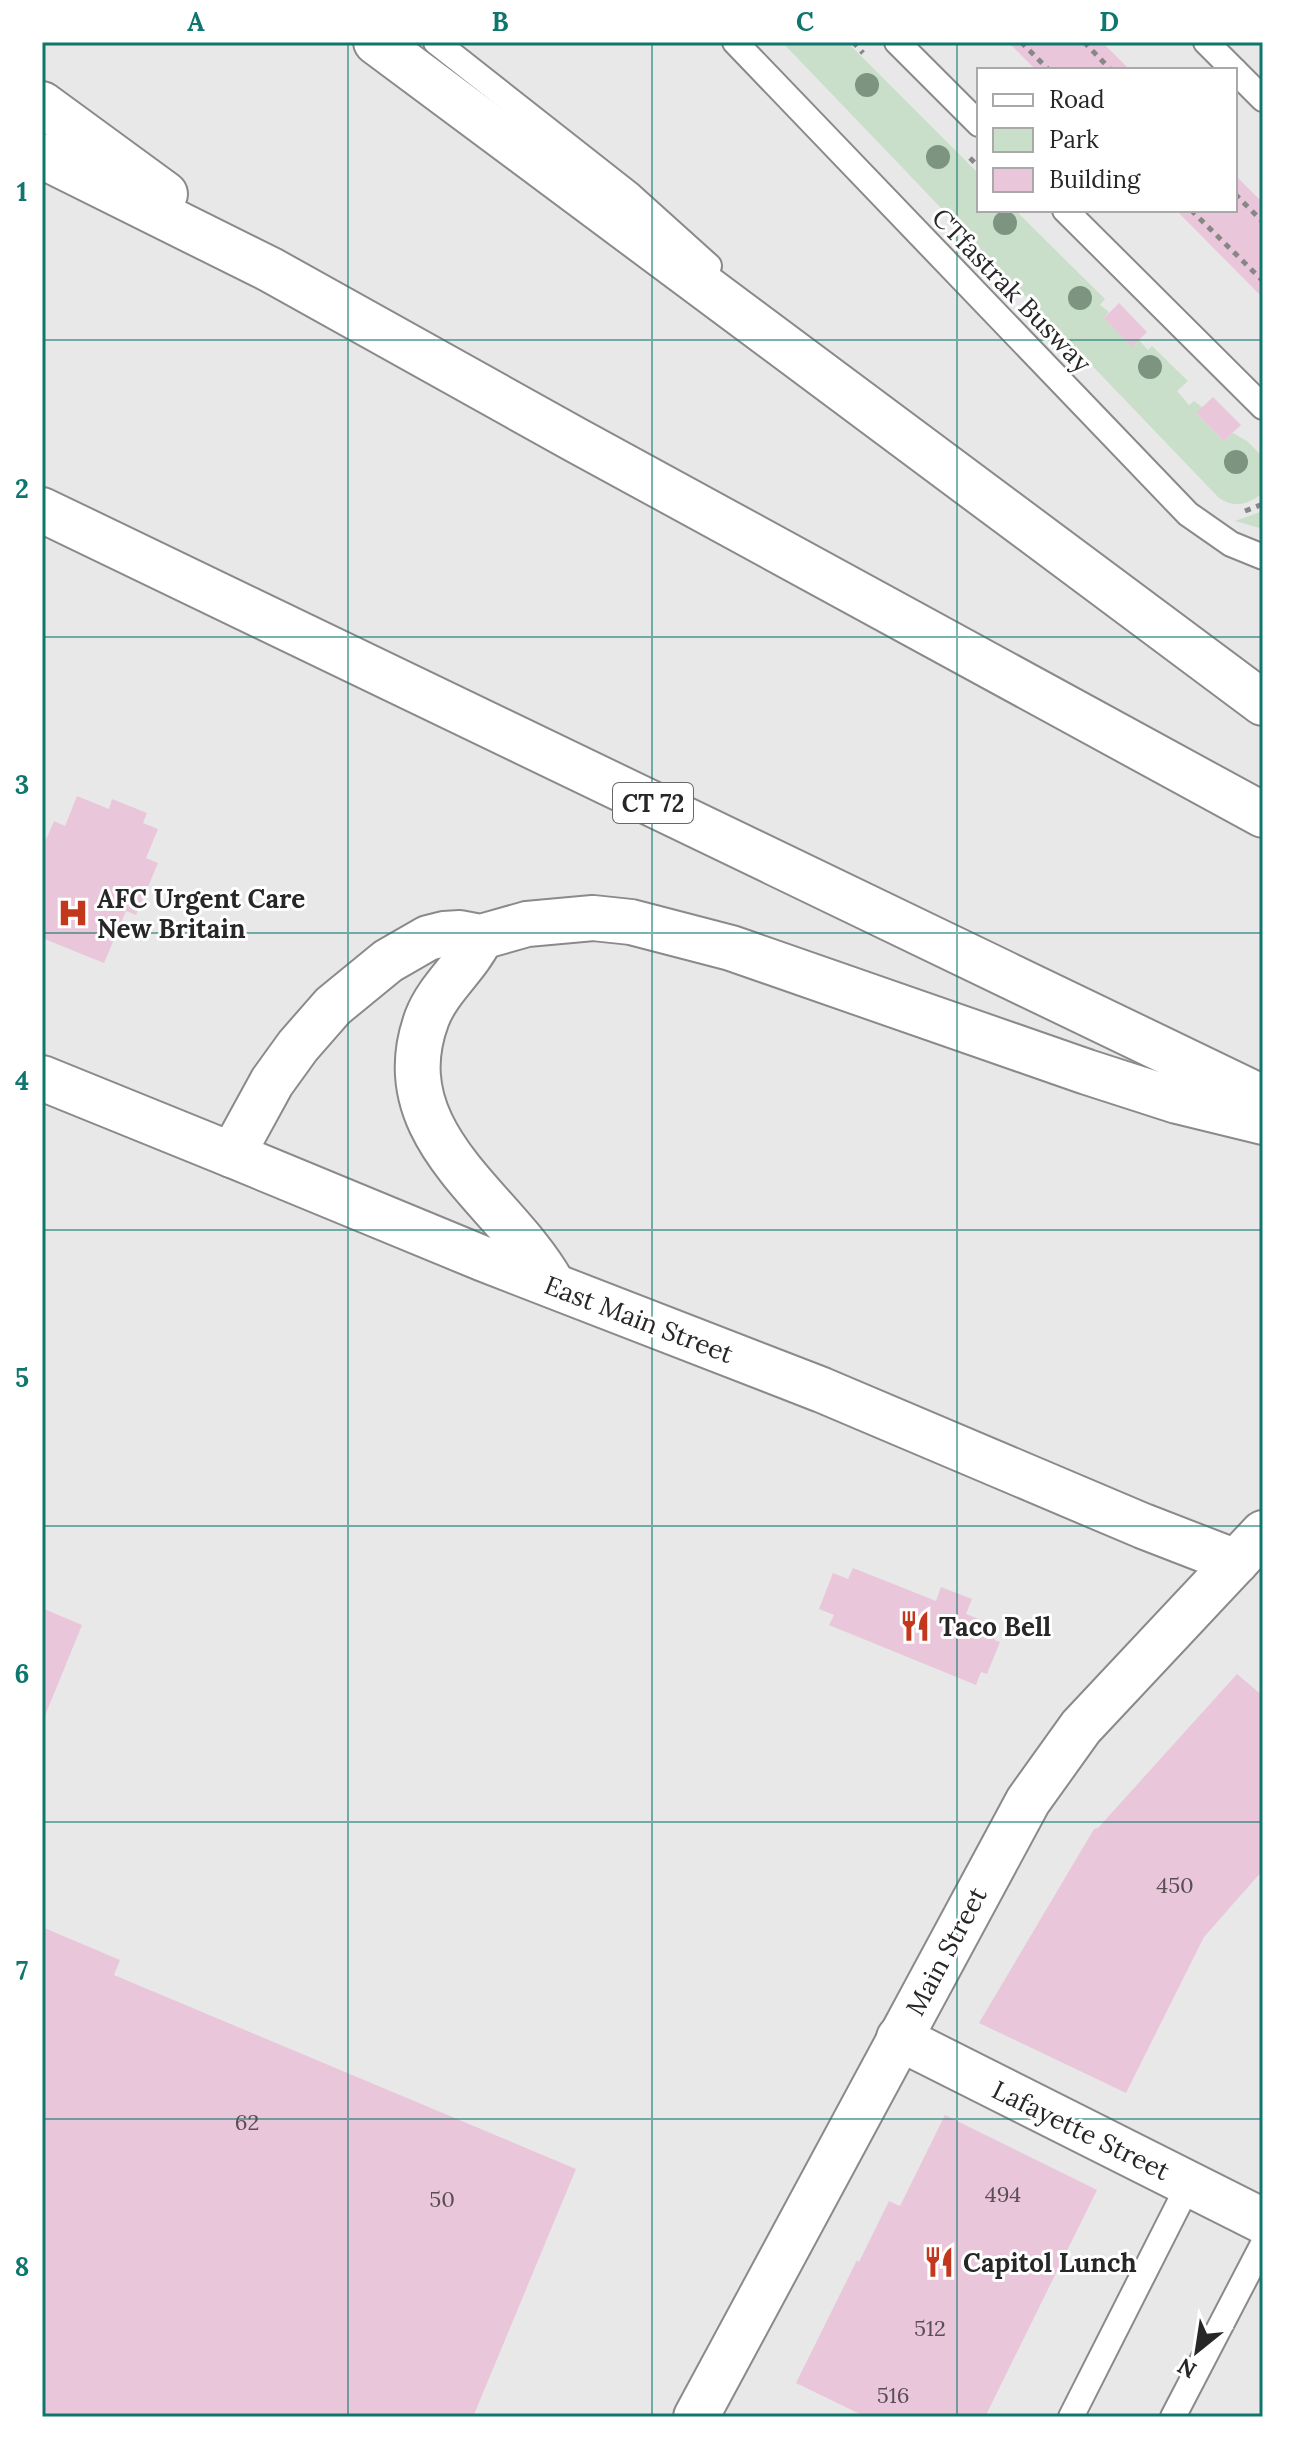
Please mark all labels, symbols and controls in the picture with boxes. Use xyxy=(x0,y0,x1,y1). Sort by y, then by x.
text: A xyxy=(187,5,205,38)
text: B xyxy=(491,5,509,38)
text: C xyxy=(796,5,814,38)
text: D xyxy=(1099,5,1119,38)
legend xyxy=(977,68,1237,212)
text: Road xyxy=(1049,84,1105,115)
text: Park xyxy=(1049,124,1099,155)
text: Building xyxy=(1049,164,1141,195)
text: 1 xyxy=(17,175,27,208)
street label: CTfastrak Busway xyxy=(925,201,1099,379)
text: 2 xyxy=(15,472,29,505)
text: 3 xyxy=(15,768,29,801)
road number: CT 72 xyxy=(613,783,693,823)
place label: AFC Urgent Care New Britain xyxy=(97,882,305,945)
hospital icon: AFC Urgent Care New Britain xyxy=(56,896,90,930)
text: 4 xyxy=(15,1064,29,1097)
street label: East Main Street xyxy=(540,1268,738,1370)
text: 5 xyxy=(15,1361,29,1394)
restaurant icon: Taco Bell xyxy=(898,1609,932,1643)
place label: Taco Bell xyxy=(939,1610,1051,1643)
text: 6 xyxy=(15,1657,29,1690)
house number: 450 xyxy=(1156,1871,1194,1899)
street label: Main Street xyxy=(898,1881,994,2021)
text: 7 xyxy=(16,1954,28,1987)
street label: Lafayette Street xyxy=(987,2073,1175,2187)
house number: 62 xyxy=(235,2108,259,2136)
house number: 494 xyxy=(985,2180,1021,2208)
house number: 50 xyxy=(429,2185,455,2213)
restaurant icon: Capitol Lunch xyxy=(922,2245,956,2279)
place label: Capitol Lunch xyxy=(963,2246,1137,2279)
text: 8 xyxy=(15,2250,29,2283)
north arrow xyxy=(1157,2311,1237,2391)
house number: 512 xyxy=(914,2314,946,2342)
text: N xyxy=(1173,2352,1201,2385)
house number: 516 xyxy=(877,2381,909,2409)

